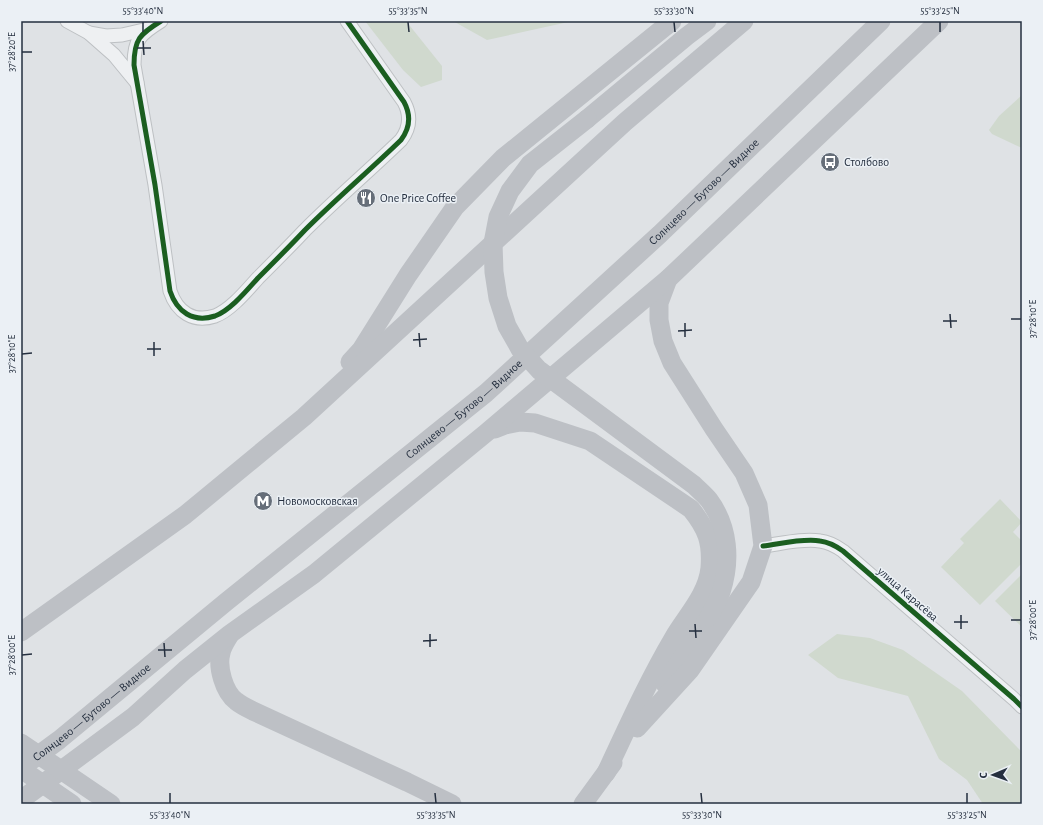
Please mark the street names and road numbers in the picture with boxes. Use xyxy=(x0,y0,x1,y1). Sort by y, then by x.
street label: Солнцево — Бутово — Видное xyxy=(646,136,761,247)
street label: Солнцево — Бутово — Видное xyxy=(403,357,524,461)
street label: улица Карасёва xyxy=(874,564,941,625)
street label: Солнцево — Бутово — Видное xyxy=(30,661,153,763)

